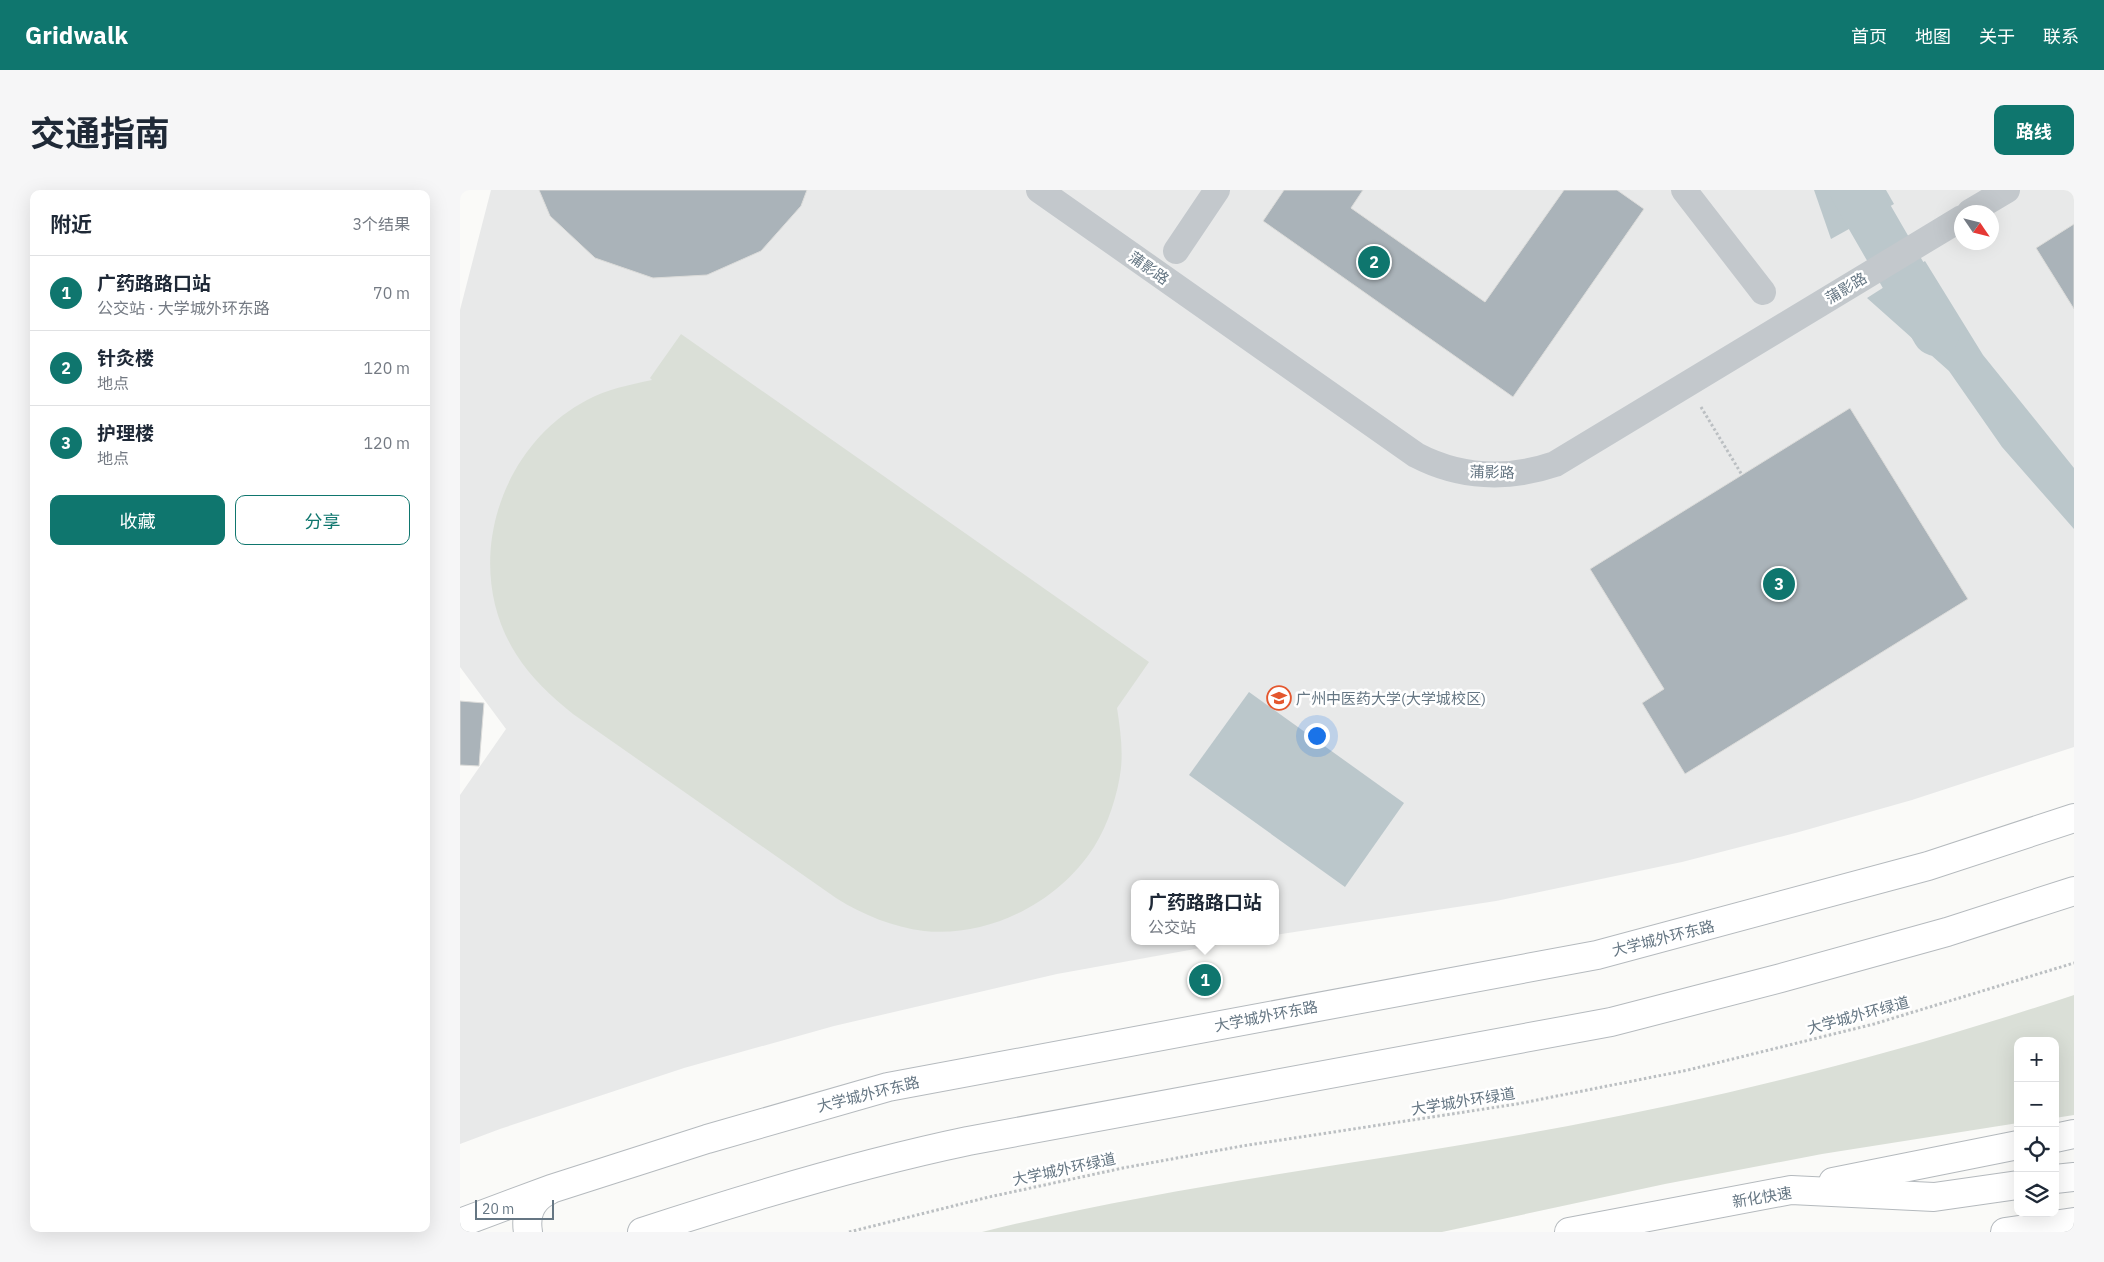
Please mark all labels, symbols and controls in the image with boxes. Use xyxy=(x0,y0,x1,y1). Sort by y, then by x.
text: Gridwalk xyxy=(25,19,128,51)
text: 首页 xyxy=(1851,25,1887,48)
text: 地图 xyxy=(1915,25,1951,48)
text: 关于 xyxy=(1979,25,2015,48)
text: 联系 xyxy=(2043,25,2079,48)
button: 路线 xyxy=(1994,105,2074,155)
text: 交通指南 xyxy=(30,110,170,156)
north arrow xyxy=(1954,205,1999,250)
text: 附近 xyxy=(50,210,92,238)
text: 3个结果 xyxy=(352,214,410,234)
pin: 2 xyxy=(1358,243,1390,281)
street label: 蒲影路 xyxy=(1125,247,1173,289)
street label: 蒲影路 xyxy=(1822,268,1870,308)
text: 广药路路口站 xyxy=(97,271,211,295)
text: 1 xyxy=(61,283,71,303)
text: 70 m xyxy=(373,283,410,303)
text: 公交站 · 大学城外环东路 xyxy=(97,298,270,318)
text: 针灸楼 xyxy=(97,346,154,370)
text: 2 xyxy=(61,358,71,378)
text: 120 m xyxy=(363,358,410,378)
text: 地点 xyxy=(97,373,129,393)
text: 护理楼 xyxy=(97,421,154,445)
text: 3 xyxy=(61,433,71,453)
text: 120 m xyxy=(363,433,410,453)
text: 地点 xyxy=(97,448,129,468)
street label: 蒲影路 xyxy=(1469,462,1515,482)
button: 收藏 xyxy=(50,495,225,545)
button: 分享 xyxy=(235,495,410,545)
pin: 3 xyxy=(1763,565,1795,603)
school or university icon: 广州中医药大学(大学城校区) xyxy=(1266,685,1292,711)
place label: 广州中医药大学(大学城校区) xyxy=(1296,689,1486,708)
your location xyxy=(1304,723,1330,749)
popup xyxy=(1131,880,1279,945)
text: 广药路路口站 xyxy=(1148,890,1262,914)
street label: 大学城外环东路 xyxy=(1610,916,1716,960)
text: 公交站 xyxy=(1148,917,1196,937)
pin: 1 xyxy=(1189,961,1221,999)
street label: 大学城外环绿道 xyxy=(1805,992,1911,1038)
street label: 大学城外环东路 xyxy=(1213,997,1319,1035)
map controls xyxy=(2014,1037,2059,1217)
button: + xyxy=(2014,1037,2059,1082)
street label: 大学城外环东路 xyxy=(815,1072,921,1116)
button: − xyxy=(2014,1082,2059,1127)
street label: 大学城外环绿道 xyxy=(1410,1083,1516,1119)
button: locate xyxy=(2014,1127,2059,1172)
street label: 大学城外环绿道 xyxy=(1011,1149,1117,1189)
button: layers xyxy=(2014,1172,2059,1217)
street label: 新化快速 xyxy=(1731,1183,1793,1211)
scale bar xyxy=(475,1197,554,1220)
text: 20 m xyxy=(482,1200,514,1218)

